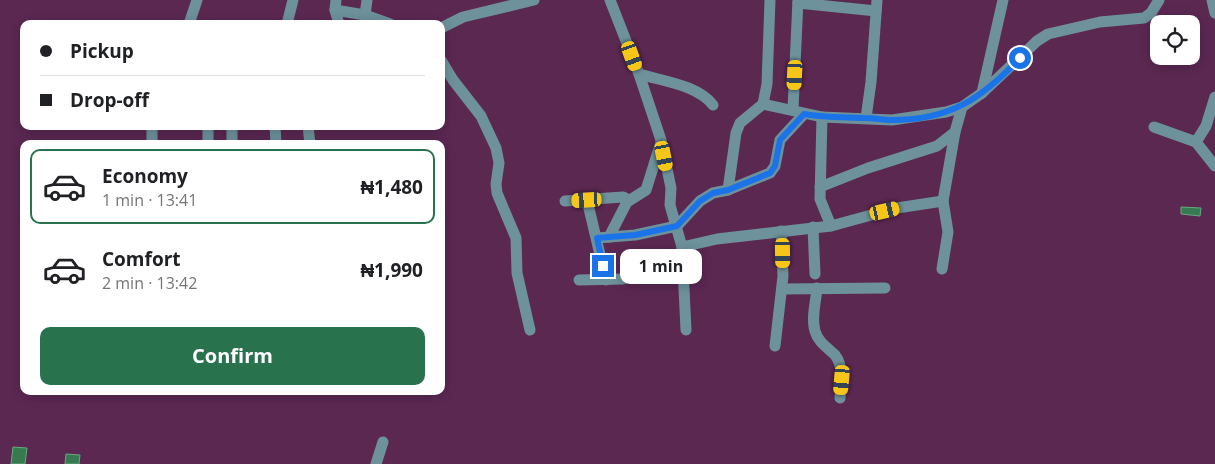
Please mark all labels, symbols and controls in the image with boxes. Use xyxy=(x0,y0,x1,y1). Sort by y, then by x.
map controls xyxy=(1150,15,1200,65)
button: locate xyxy=(1150,15,1200,65)
text: Pickup xyxy=(70,38,134,64)
car xyxy=(619,39,644,73)
route start xyxy=(1009,47,1031,69)
car xyxy=(786,60,803,90)
text: Drop-off xyxy=(70,87,149,113)
car xyxy=(653,140,674,172)
text: Economy xyxy=(102,163,188,189)
icon: car xyxy=(42,164,87,209)
text: ₦1,480 xyxy=(360,174,423,200)
text: 1 min · 13:41 xyxy=(102,189,197,211)
car xyxy=(571,192,602,208)
car xyxy=(868,200,901,222)
car xyxy=(775,238,790,268)
text: Comfort xyxy=(102,246,181,272)
icon: car xyxy=(42,247,87,292)
callout: 1 min xyxy=(620,248,703,284)
route end xyxy=(592,255,614,277)
text: 1 min xyxy=(639,255,683,277)
text: ₦1,990 xyxy=(360,257,423,283)
text: 2 min · 13:42 xyxy=(102,272,197,294)
button: Confirm xyxy=(40,327,425,385)
car xyxy=(833,364,850,396)

